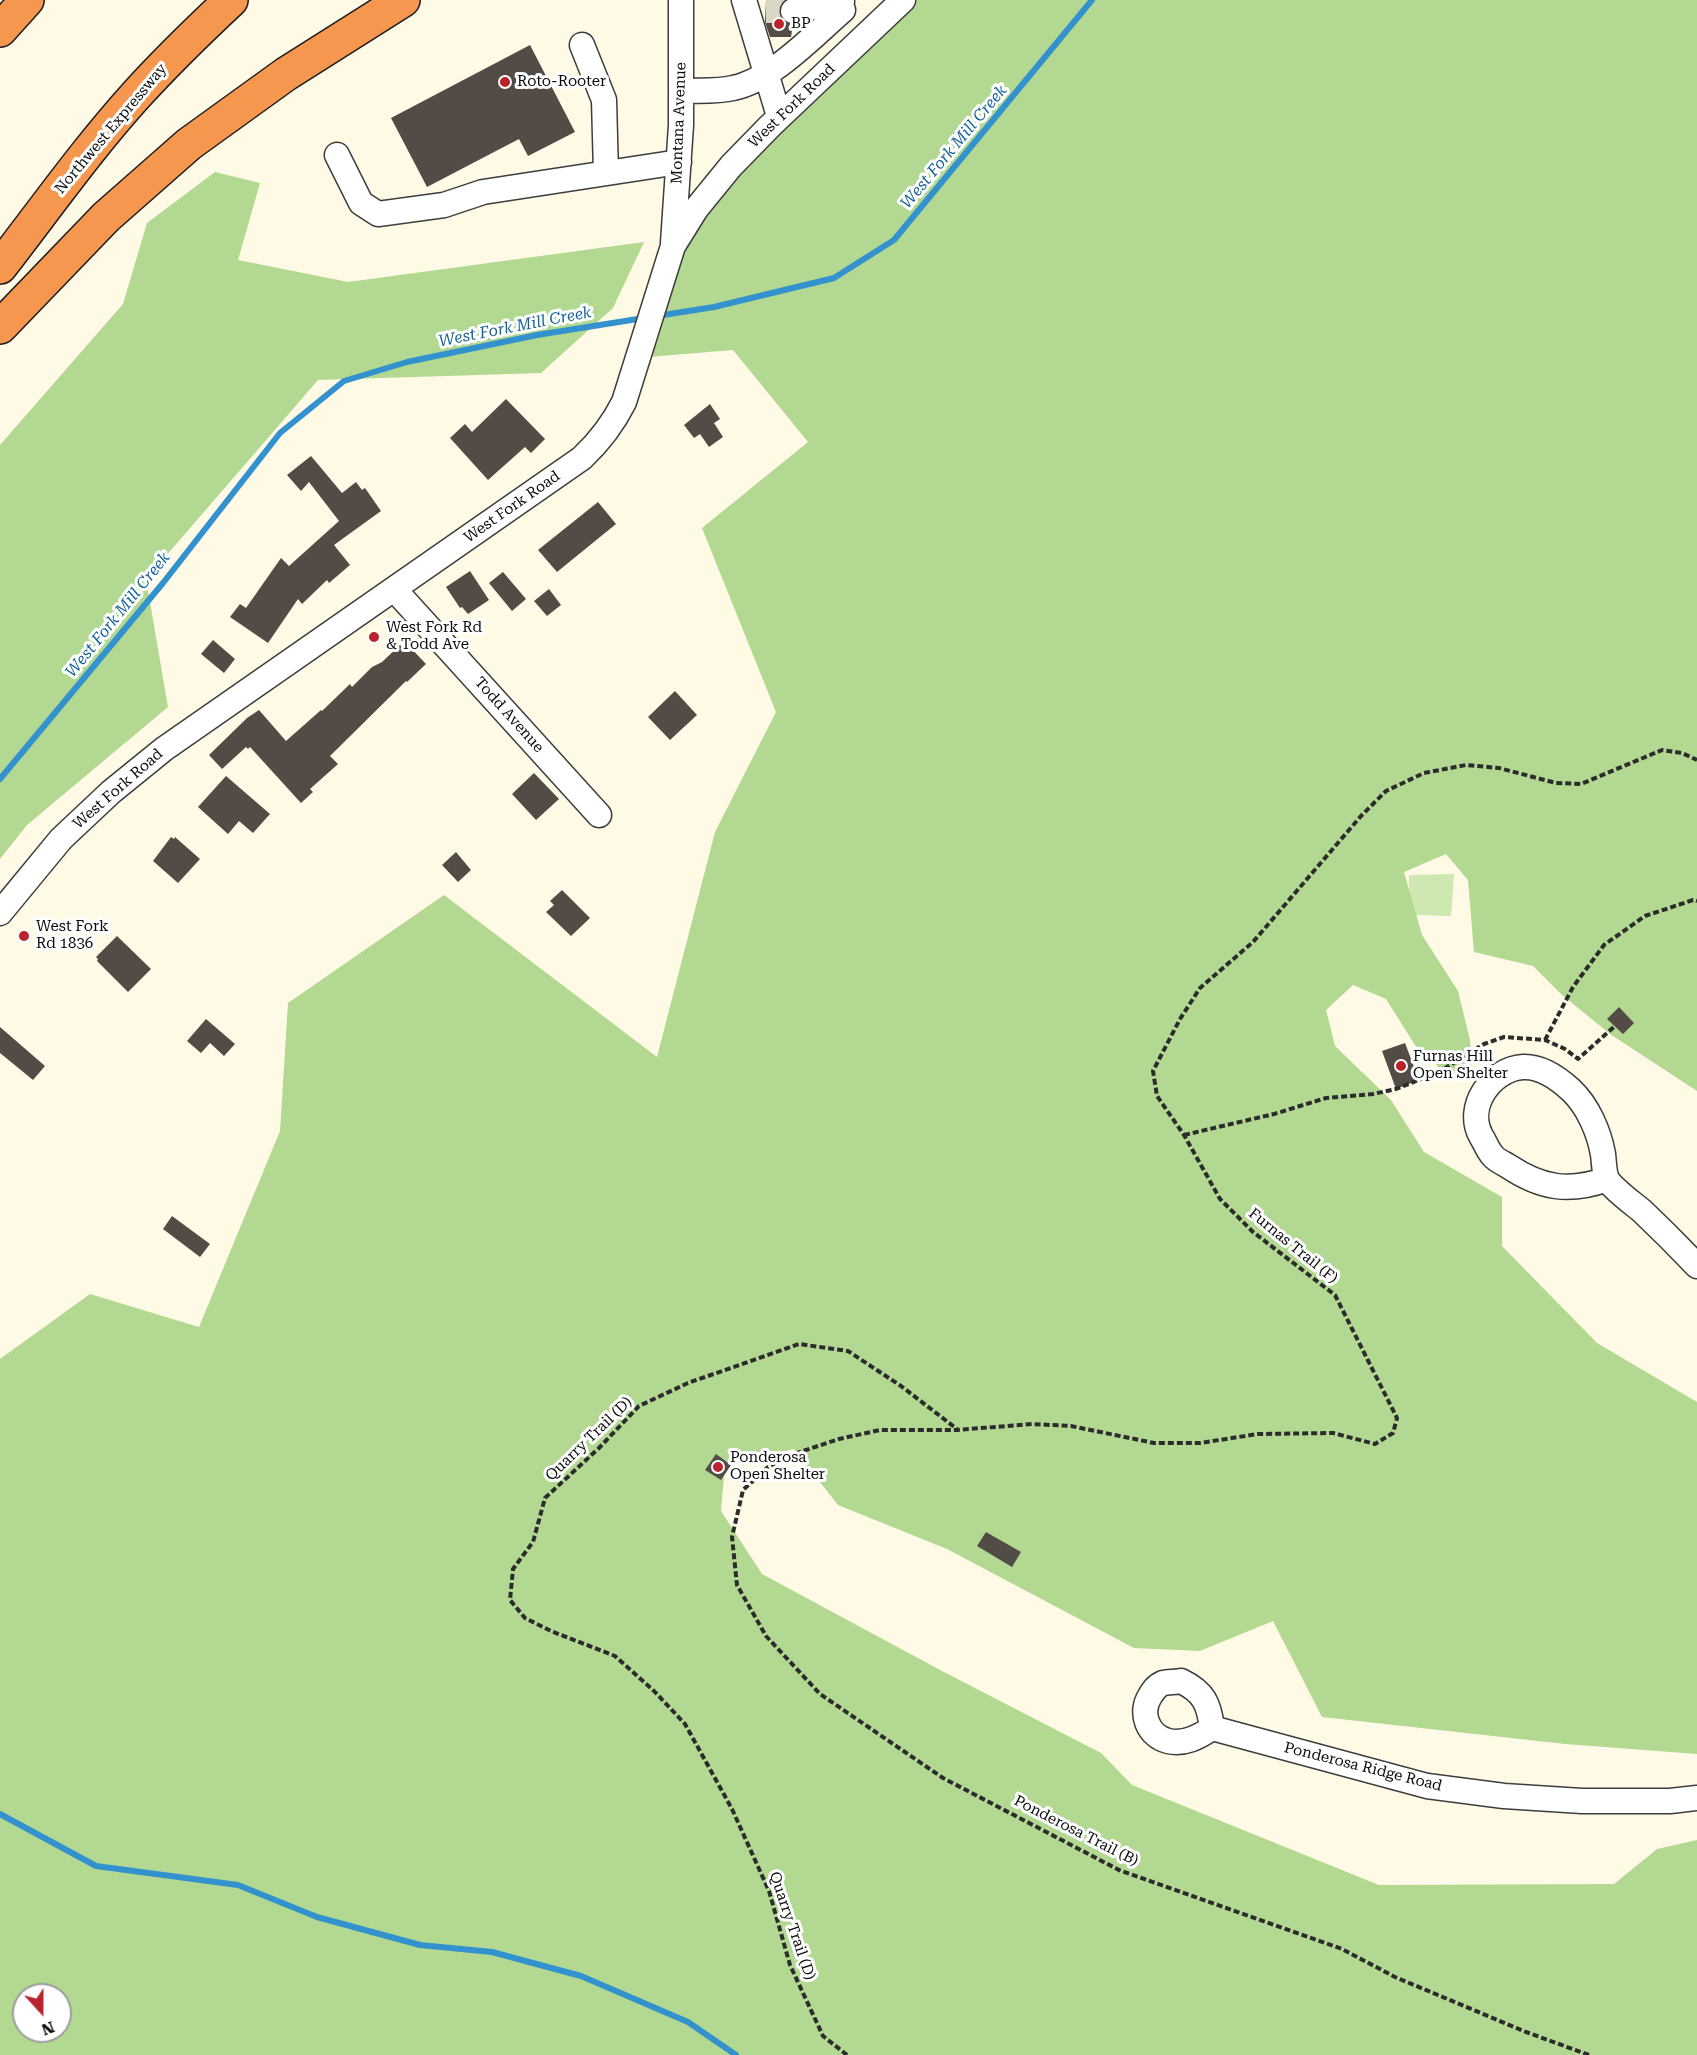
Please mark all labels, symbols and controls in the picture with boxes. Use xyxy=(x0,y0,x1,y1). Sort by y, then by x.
place label: BP xyxy=(791,15,811,33)
marker: BP xyxy=(772,17,786,31)
street label: Northwest Expressway xyxy=(51,60,171,198)
street label: West Fork Road xyxy=(745,60,839,152)
street label: Montana Avenue xyxy=(668,62,690,184)
place label: Roto-Rooter xyxy=(517,73,606,91)
marker: Roto-Rooter xyxy=(498,75,512,89)
water label: West Fork Mill Creek xyxy=(897,81,1011,213)
water label: West Fork Mill Creek xyxy=(437,303,593,351)
street label: West Fork Road xyxy=(460,467,564,547)
water label: West Fork Mill Creek xyxy=(62,549,174,681)
place label: West Fork Rd & Todd Ave xyxy=(386,619,482,654)
marker: West Fork Rd & Todd Ave xyxy=(367,630,381,644)
street label: Todd Avenue xyxy=(471,674,547,756)
street label: West Fork Road xyxy=(69,745,167,833)
place label: West Fork Rd 1836 xyxy=(36,918,109,953)
marker: West Fork Rd 1836 xyxy=(17,929,31,943)
place label: Furnas Hill Open Shelter xyxy=(1413,1048,1508,1083)
marker: Furnas Hill Open Shelter xyxy=(1394,1059,1408,1073)
street label: Furnas Trail (F) xyxy=(1245,1205,1341,1287)
street label: Quarry Trail (D) xyxy=(542,1393,636,1485)
place label: Ponderosa Open Shelter xyxy=(730,1449,825,1484)
marker: Ponderosa Open Shelter xyxy=(711,1460,725,1474)
street label: Ponderosa Ridge Road xyxy=(1282,1739,1444,1795)
street label: Ponderosa Trail (B) xyxy=(1011,1792,1141,1870)
street label: Quarry Trail (D) xyxy=(765,1869,819,1983)
north arrow xyxy=(12,1983,72,2043)
text: N xyxy=(39,2017,57,2039)

